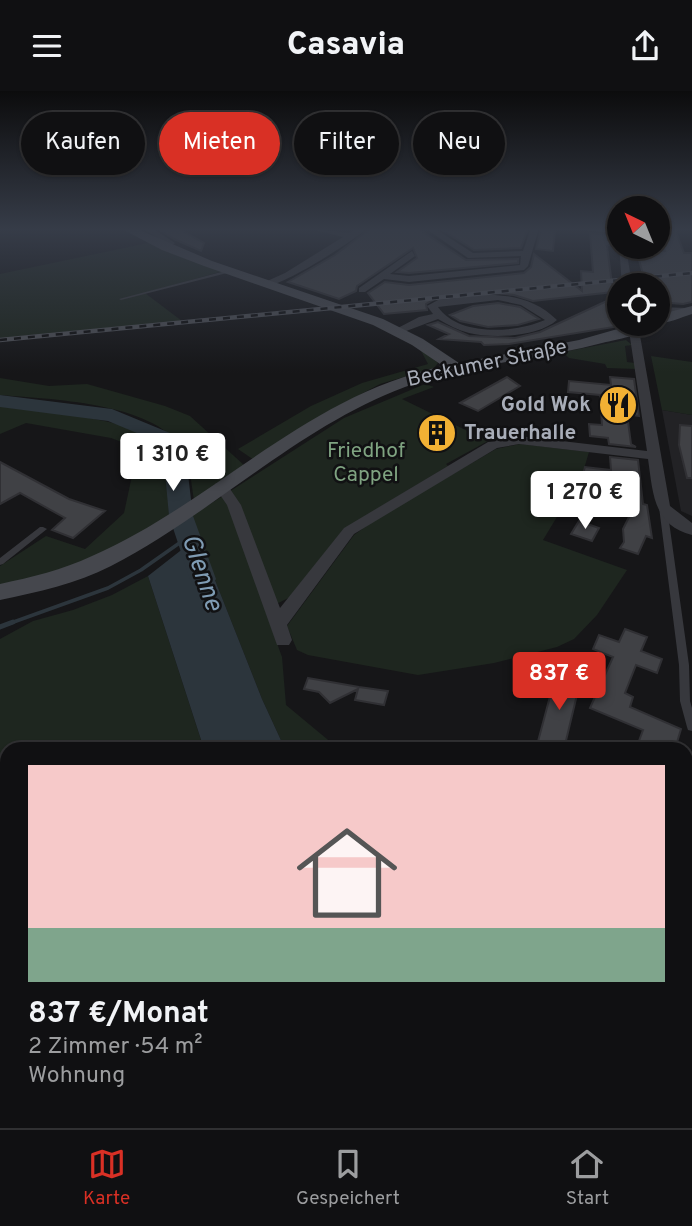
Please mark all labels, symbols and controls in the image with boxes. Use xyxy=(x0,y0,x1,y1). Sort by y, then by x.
text: Casavia xyxy=(287,26,405,66)
icon: menu xyxy=(28,27,66,65)
icon: share xyxy=(626,27,664,65)
chip: Kaufen xyxy=(21,112,145,175)
chip: Mieten xyxy=(159,112,280,175)
chip: Filter xyxy=(294,112,399,175)
chip: Neu xyxy=(413,112,505,175)
north arrow xyxy=(607,196,670,259)
map controls xyxy=(607,196,670,336)
button: locate xyxy=(607,273,670,336)
street label: Beckumer Straße xyxy=(405,334,569,394)
restaurant icon: Gold Wok xyxy=(597,384,639,426)
place label: Gold Wok xyxy=(501,392,591,419)
building icon: Trauerhalle xyxy=(416,412,458,454)
place label: Trauerhalle xyxy=(464,420,576,447)
pin: 1 310 € xyxy=(108,433,238,493)
park label: Friedhof Cappel xyxy=(327,438,405,489)
text: 1 310 € xyxy=(136,441,210,470)
pin: 1 270 € xyxy=(520,471,650,531)
text: 1 270 € xyxy=(547,479,623,508)
water label: Glenne xyxy=(173,530,230,616)
pin: 837 € xyxy=(510,653,608,712)
text: 837 € xyxy=(529,660,589,689)
icon: home xyxy=(284,810,410,936)
text: 837 €/Monat xyxy=(28,996,209,1033)
text: 2 Zimmer · 54 m² xyxy=(28,1033,202,1062)
text: Wohnung xyxy=(28,1062,125,1091)
tab: Karte xyxy=(83,1145,130,1211)
tab: Gespeichert xyxy=(296,1145,400,1211)
tab: Start xyxy=(566,1145,609,1211)

